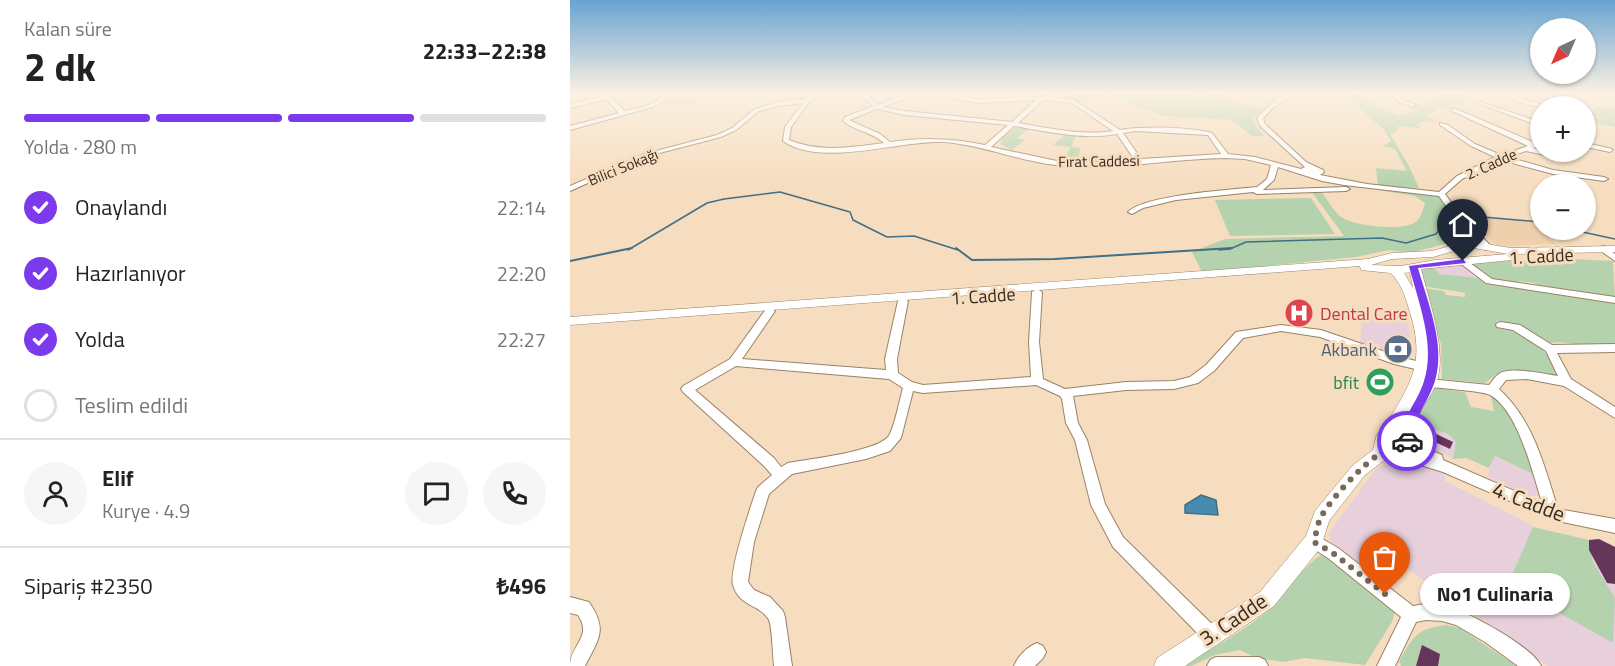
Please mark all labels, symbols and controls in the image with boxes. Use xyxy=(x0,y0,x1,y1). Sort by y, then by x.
text: Kalan süre xyxy=(24,13,112,44)
north arrow xyxy=(1530,18,1596,84)
map controls xyxy=(1530,18,1596,240)
text: 22:33–22:38 xyxy=(423,34,546,68)
text: 2 dk xyxy=(24,37,96,96)
button: + xyxy=(1530,96,1596,162)
text: Yolda · 280 m xyxy=(24,131,137,162)
street label: Bilici Sokağı xyxy=(584,142,662,192)
street label: 2. Cadde xyxy=(1462,142,1520,186)
street label: Fırat Caddesi xyxy=(1058,149,1140,173)
button: − xyxy=(1530,174,1596,240)
text: Onaylandı xyxy=(75,190,167,224)
icon: check xyxy=(24,191,57,224)
text: 22:14 xyxy=(497,192,546,223)
pin xyxy=(1437,199,1488,261)
icon: home xyxy=(1446,208,1479,241)
street label: 1. Cadde xyxy=(1508,241,1574,271)
text: Hazırlanıyor xyxy=(75,256,186,290)
icon: check xyxy=(24,257,57,290)
text: 22:20 xyxy=(497,258,546,289)
street label: 1. Cadde xyxy=(950,280,1016,312)
hospital icon: Dental Care xyxy=(1283,297,1315,329)
place label: Dental Care xyxy=(1320,300,1408,327)
text: Yolda xyxy=(75,322,125,356)
icon: check xyxy=(24,323,57,356)
text: 22:27 xyxy=(497,324,546,355)
bank icon: Akbank xyxy=(1382,333,1414,365)
place label: Akbank xyxy=(1321,336,1377,363)
sports icon: bfit xyxy=(1364,366,1396,398)
place label: bfit xyxy=(1333,369,1360,396)
text: Teslim edildi xyxy=(75,388,188,422)
courier xyxy=(1377,411,1437,471)
icon: car xyxy=(1391,425,1424,458)
text: Elif xyxy=(102,461,134,495)
button: person xyxy=(24,462,87,525)
button: chat xyxy=(405,462,468,525)
button: phone xyxy=(483,462,546,525)
street label: 4. Cadde xyxy=(1488,473,1570,529)
text: Kurye · 4.9 xyxy=(102,495,190,526)
pin xyxy=(1359,532,1410,594)
icon: bag xyxy=(1368,541,1401,574)
text: Sipariş #2350 xyxy=(24,569,152,603)
text: ₺496 xyxy=(496,569,546,603)
callout: No1 Culinaria xyxy=(1421,573,1571,615)
text: No1 Culinaria xyxy=(1437,578,1553,609)
street label: 3. Cadde xyxy=(1193,585,1273,653)

